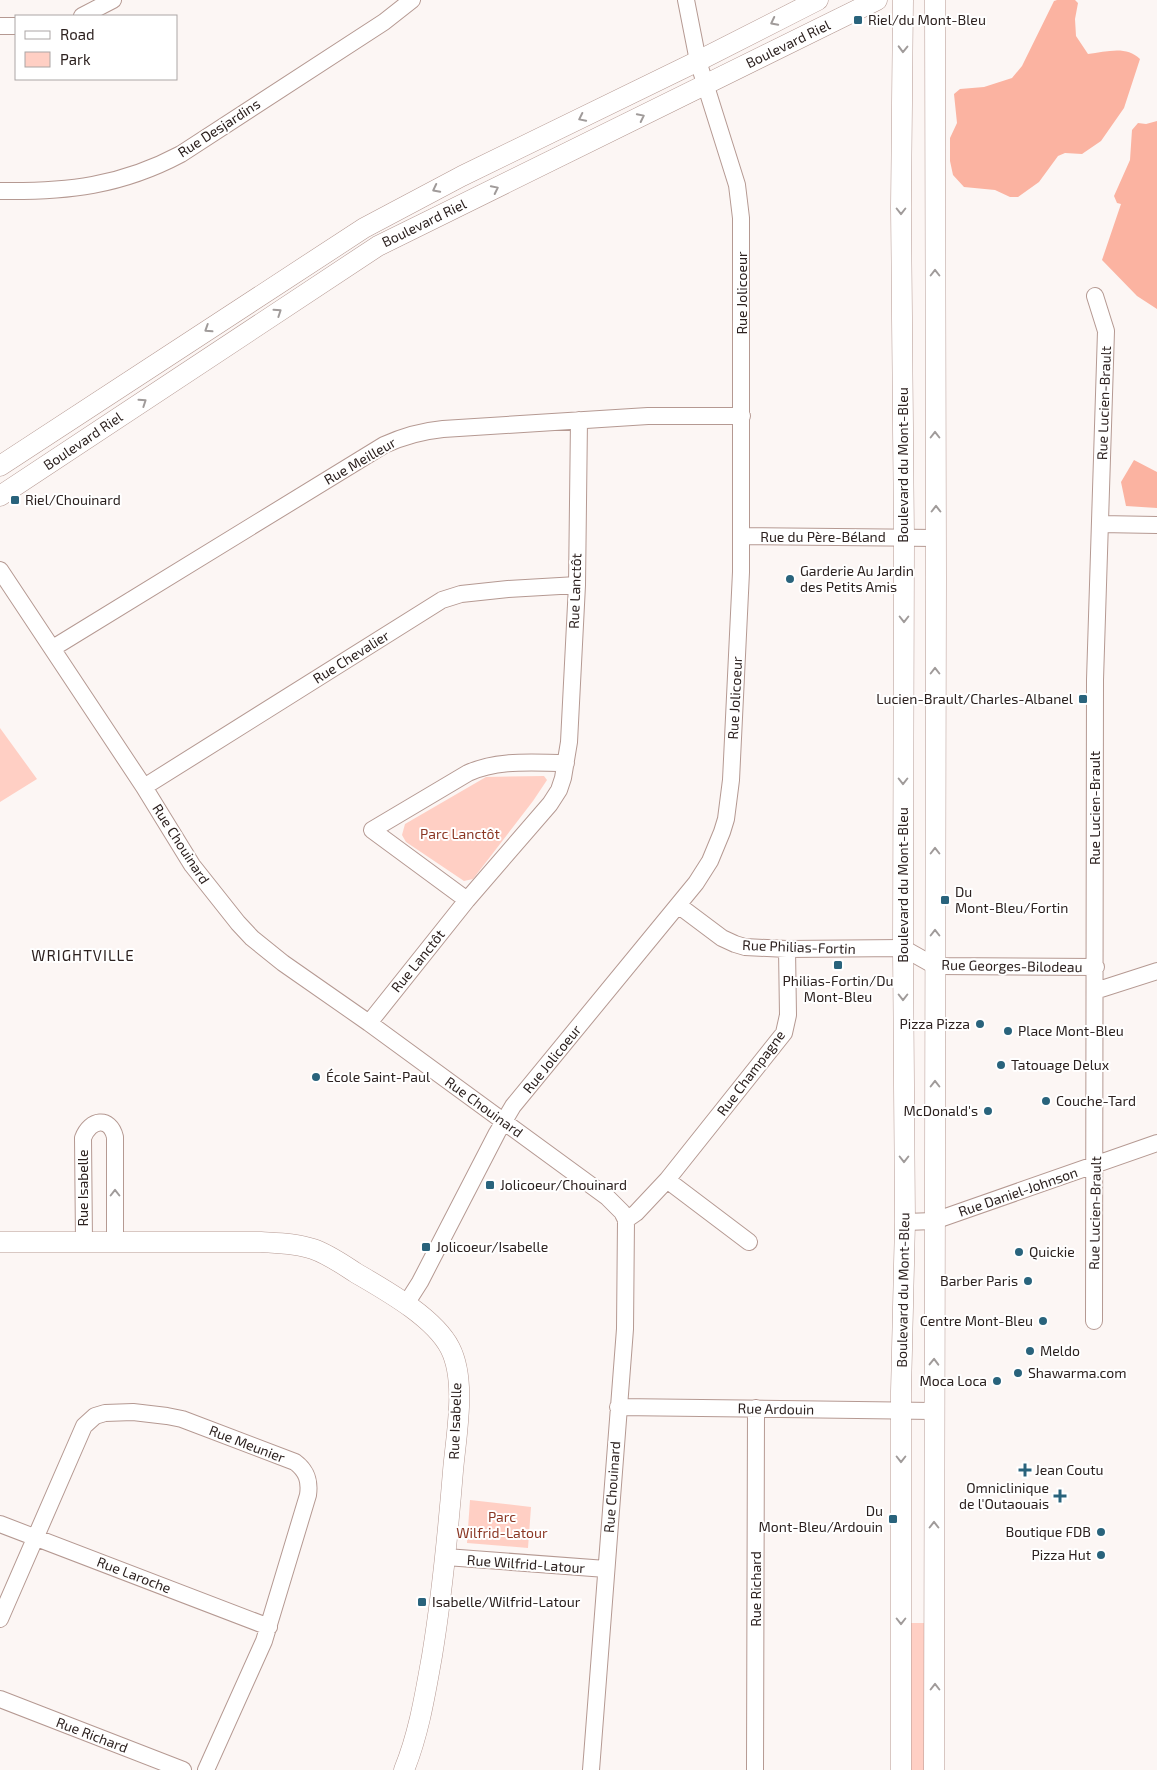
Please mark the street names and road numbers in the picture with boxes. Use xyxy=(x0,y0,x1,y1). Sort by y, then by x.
street label: Boulevard Riel xyxy=(743,15,833,71)
street label: Rue Desjardins xyxy=(174,95,263,160)
street label: Boulevard Riel xyxy=(379,194,469,250)
street label: Rue Jolicoeur xyxy=(733,251,750,335)
street label: Rue Lucien-Brault xyxy=(1093,346,1114,460)
street label: Boulevard du Mont-Bleu xyxy=(894,387,911,543)
street label: Boulevard Riel xyxy=(40,407,126,473)
street label: Rue Meilleur xyxy=(321,433,399,488)
street label: Rue du Père-Béland xyxy=(760,528,886,545)
street label: Rue Lanctôt xyxy=(565,553,584,629)
street label: Rue Chevalier xyxy=(309,626,392,687)
street label: Rue Jolicoeur xyxy=(724,656,745,740)
street label: Rue Lucien-Brault xyxy=(1086,751,1103,865)
street label: Rue Chouinard xyxy=(149,800,214,887)
street label: Boulevard du Mont-Bleu xyxy=(894,807,911,963)
street label: Rue Lanctôt xyxy=(387,926,448,995)
street label: Rue Philias-Fortin xyxy=(742,936,856,957)
street label: Rue Georges-Bilodeau xyxy=(941,956,1083,975)
street label: Rue Jolicoeur xyxy=(519,1021,585,1096)
street label: Rue Champagne xyxy=(713,1027,788,1119)
street label: Rue Chouinard xyxy=(442,1073,527,1141)
street label: Rue Isabelle xyxy=(74,1149,91,1227)
street label: Rue Lucien-Brault xyxy=(1085,1156,1104,1270)
street label: Rue Daniel-Johnson xyxy=(956,1163,1080,1220)
street label: Boulevard du Mont-Bleu xyxy=(893,1212,912,1368)
street label: Rue Isabelle xyxy=(445,1382,464,1460)
street label: Rue Ardouin xyxy=(738,1399,814,1418)
street label: Rue Meunier xyxy=(207,1421,288,1466)
street label: Rue Chouinard xyxy=(600,1440,623,1534)
street label: Rue Wilfrid-Latour xyxy=(466,1551,586,1576)
street label: Rue Richard xyxy=(747,1551,764,1627)
street label: Rue Laroche xyxy=(95,1553,174,1596)
street label: Rue Richard xyxy=(54,1713,130,1756)

